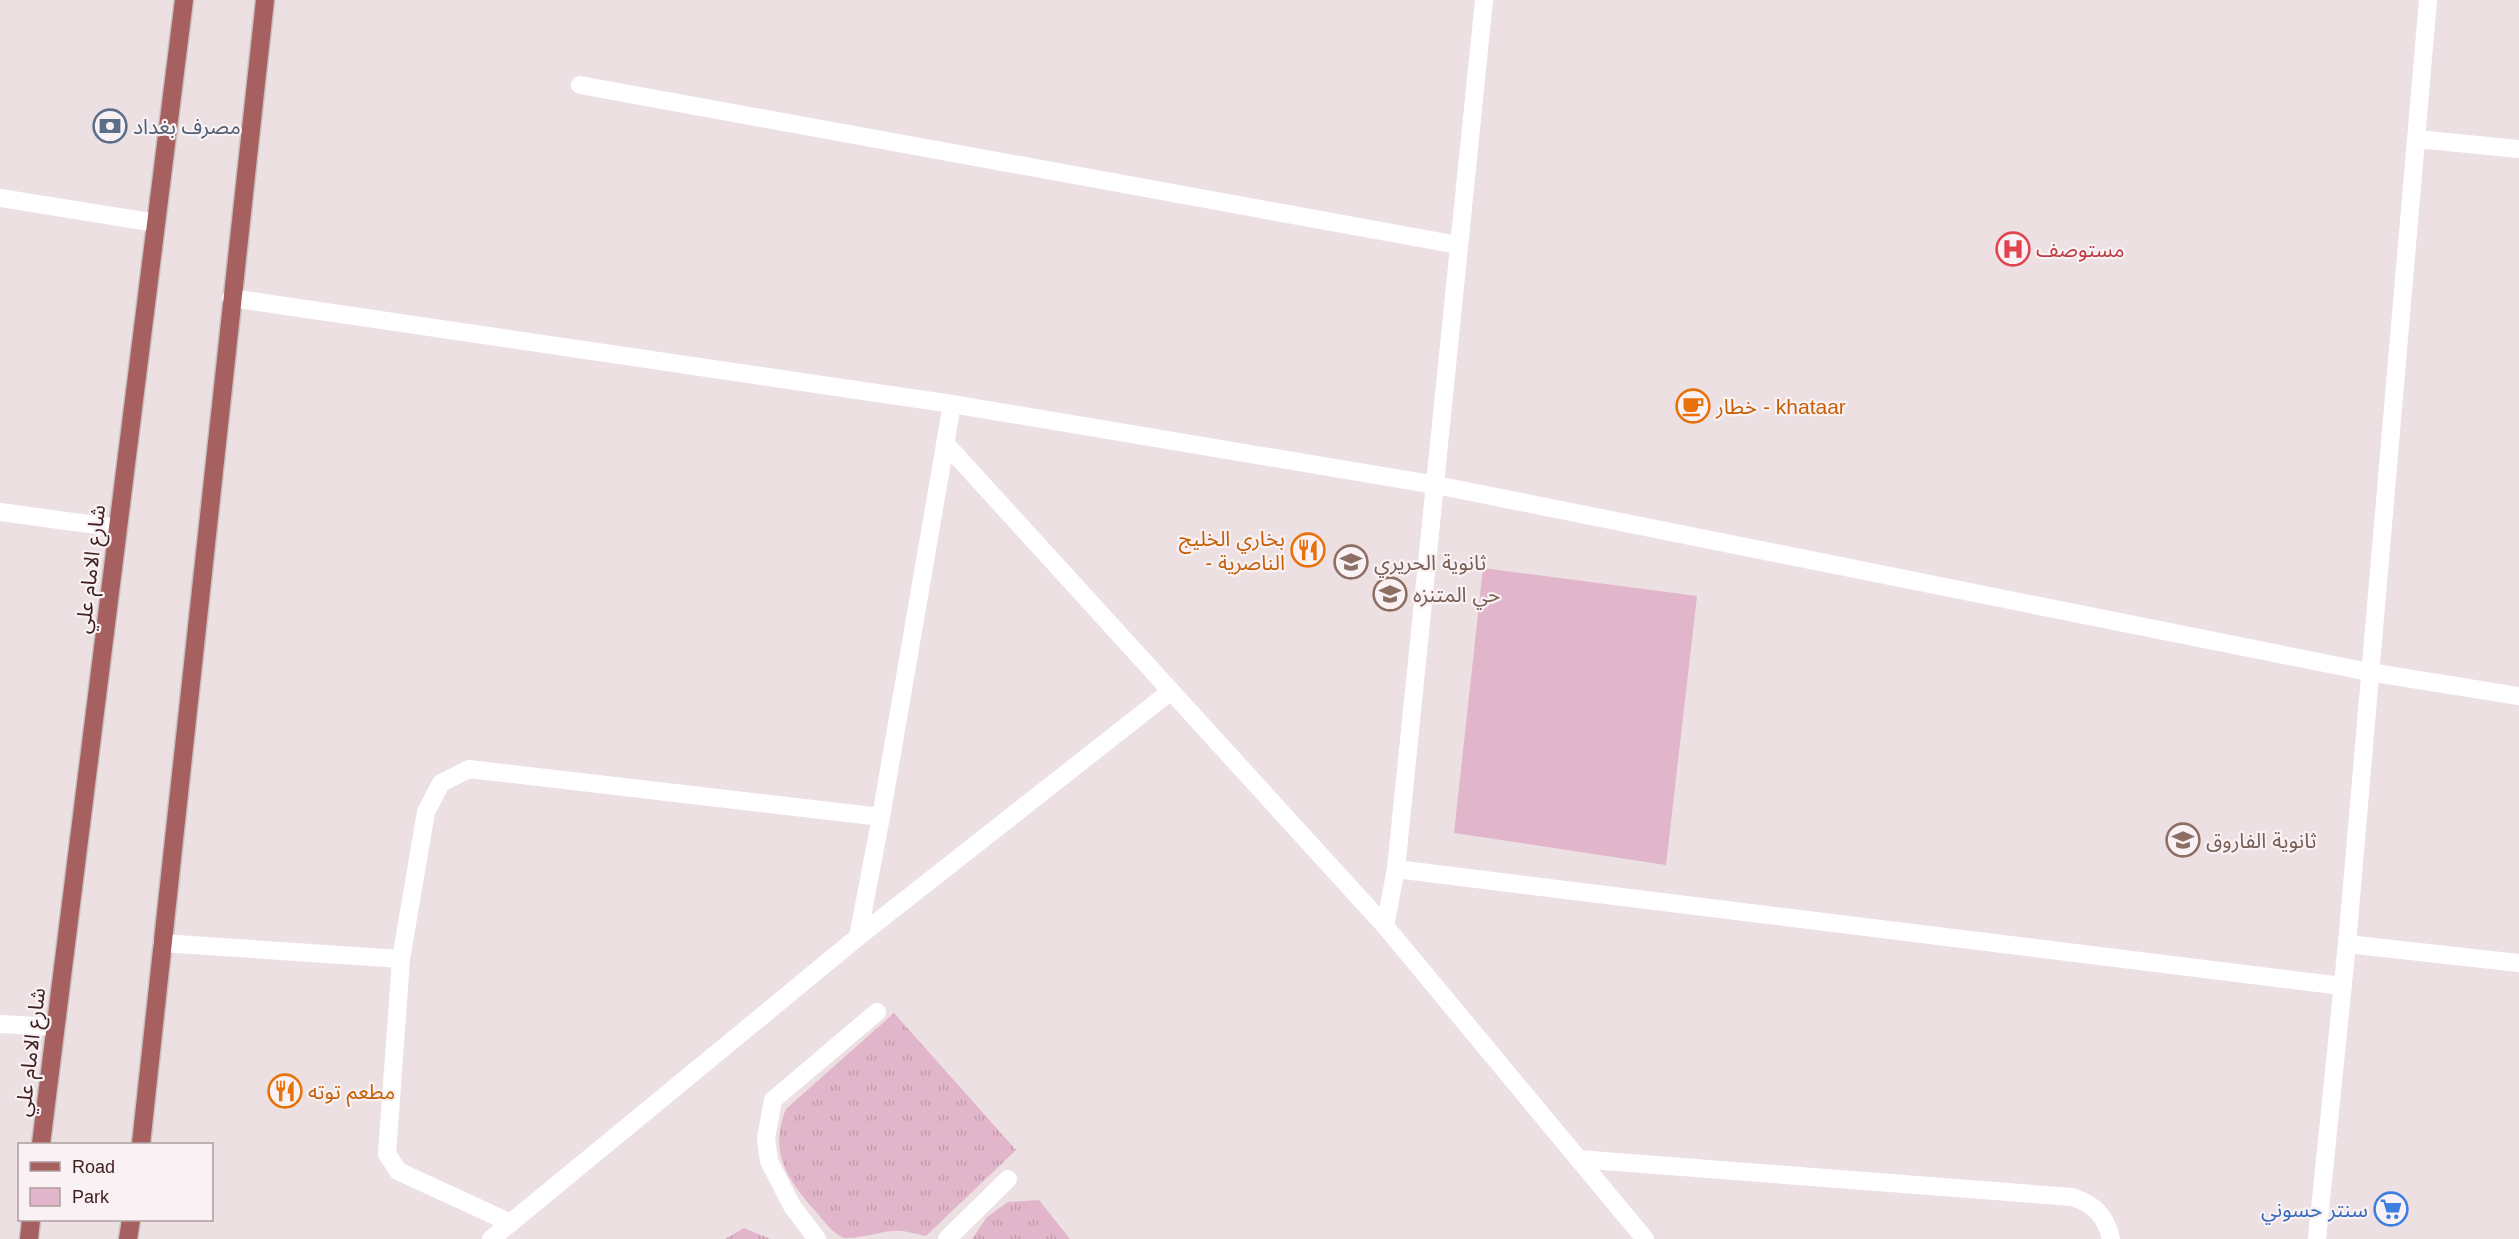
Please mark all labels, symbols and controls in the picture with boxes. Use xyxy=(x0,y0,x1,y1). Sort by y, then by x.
bank icon: مصرف بغداد xyxy=(92,108,128,144)
place label: مصرف بغداد xyxy=(133,115,241,139)
hospital icon: مستوصف xyxy=(1995,231,2031,267)
place label: مستوصف xyxy=(2036,238,2125,262)
cafe icon: خطار - khataar xyxy=(1675,388,1711,424)
place label: خطار - khataar xyxy=(1715,395,1846,419)
street label: شارع الامام علي xyxy=(71,503,114,635)
place label: بخاري الخليج - الناصرية xyxy=(1179,527,1285,575)
restaurant icon: بخاري الخليج - الناصرية xyxy=(1290,532,1326,568)
school or university icon: ثانوية الحريري xyxy=(1333,544,1369,580)
place label: ثانوية الحريري xyxy=(1374,551,1486,578)
school or university icon: حي المتنزه xyxy=(1372,576,1408,612)
place label: حي المتنزه xyxy=(1413,583,1500,610)
school or university icon: ثانوية الفاروق xyxy=(2165,822,2201,858)
place label: ثانوية الفاروق xyxy=(2206,829,2317,853)
street label: شارع الامام علي xyxy=(11,986,54,1118)
restaurant icon: مطعم توته xyxy=(267,1073,303,1109)
place label: مطعم توته xyxy=(308,1080,395,1107)
legend xyxy=(18,1143,213,1221)
text: Road xyxy=(72,1157,115,1177)
text: Park xyxy=(72,1187,110,1207)
supermarket icon: سنتر حسوني xyxy=(2373,1191,2409,1227)
place label: سنتر حسوني xyxy=(2261,1198,2368,1225)

